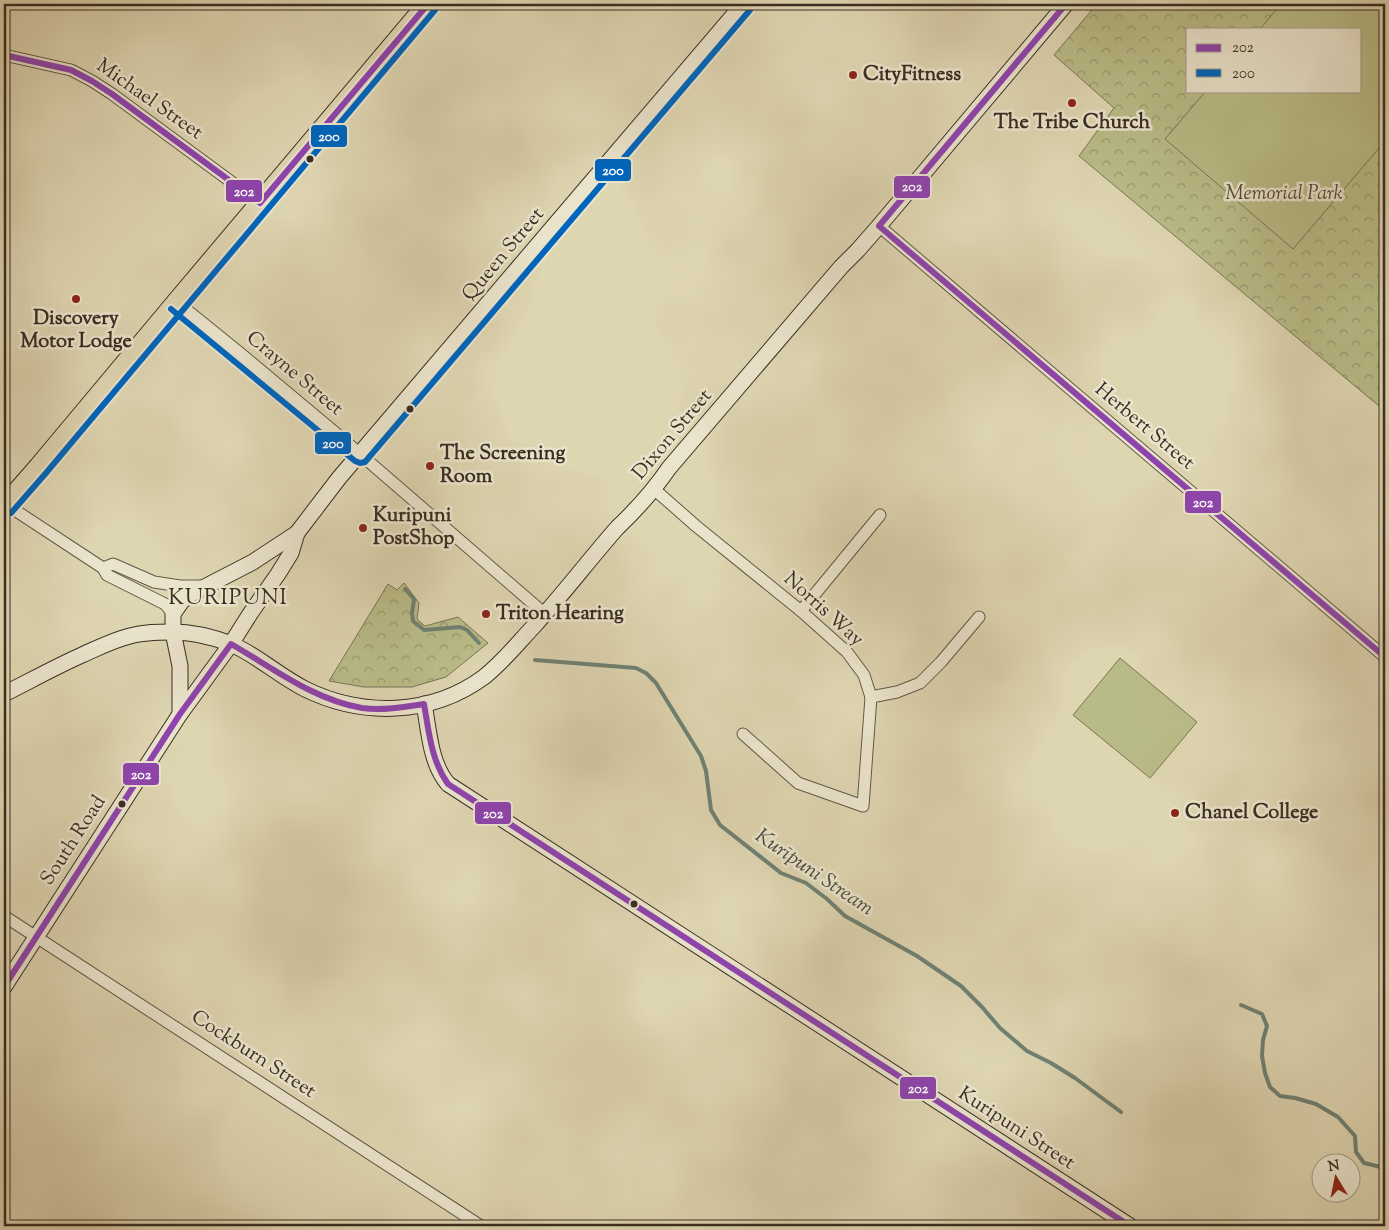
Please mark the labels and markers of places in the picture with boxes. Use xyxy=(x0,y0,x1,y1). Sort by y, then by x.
place label: CityFitness xyxy=(863,61,961,90)
marker: CityFitness xyxy=(847,69,859,81)
marker: The Tribe Church xyxy=(1066,97,1078,109)
place label: The Tribe Church xyxy=(994,109,1150,138)
unlabelled marker xyxy=(305,154,315,164)
marker: Discovery Motor Lodge xyxy=(70,293,82,305)
place label: Discovery Motor Lodge xyxy=(20,305,132,357)
unlabelled marker xyxy=(405,404,415,414)
place label: The Screening Room xyxy=(440,440,565,492)
marker: The Screening Room xyxy=(424,460,436,472)
place label: Kuripuni PostShop xyxy=(373,502,454,554)
marker: Kuripuni PostShop xyxy=(357,522,369,534)
place label: Triton Hearing xyxy=(496,600,624,629)
marker: Triton Hearing xyxy=(480,608,492,620)
unlabelled marker xyxy=(117,799,127,809)
place label: Chanel College xyxy=(1185,799,1318,828)
marker: Chanel College xyxy=(1169,807,1181,819)
unlabelled marker xyxy=(629,899,639,909)

